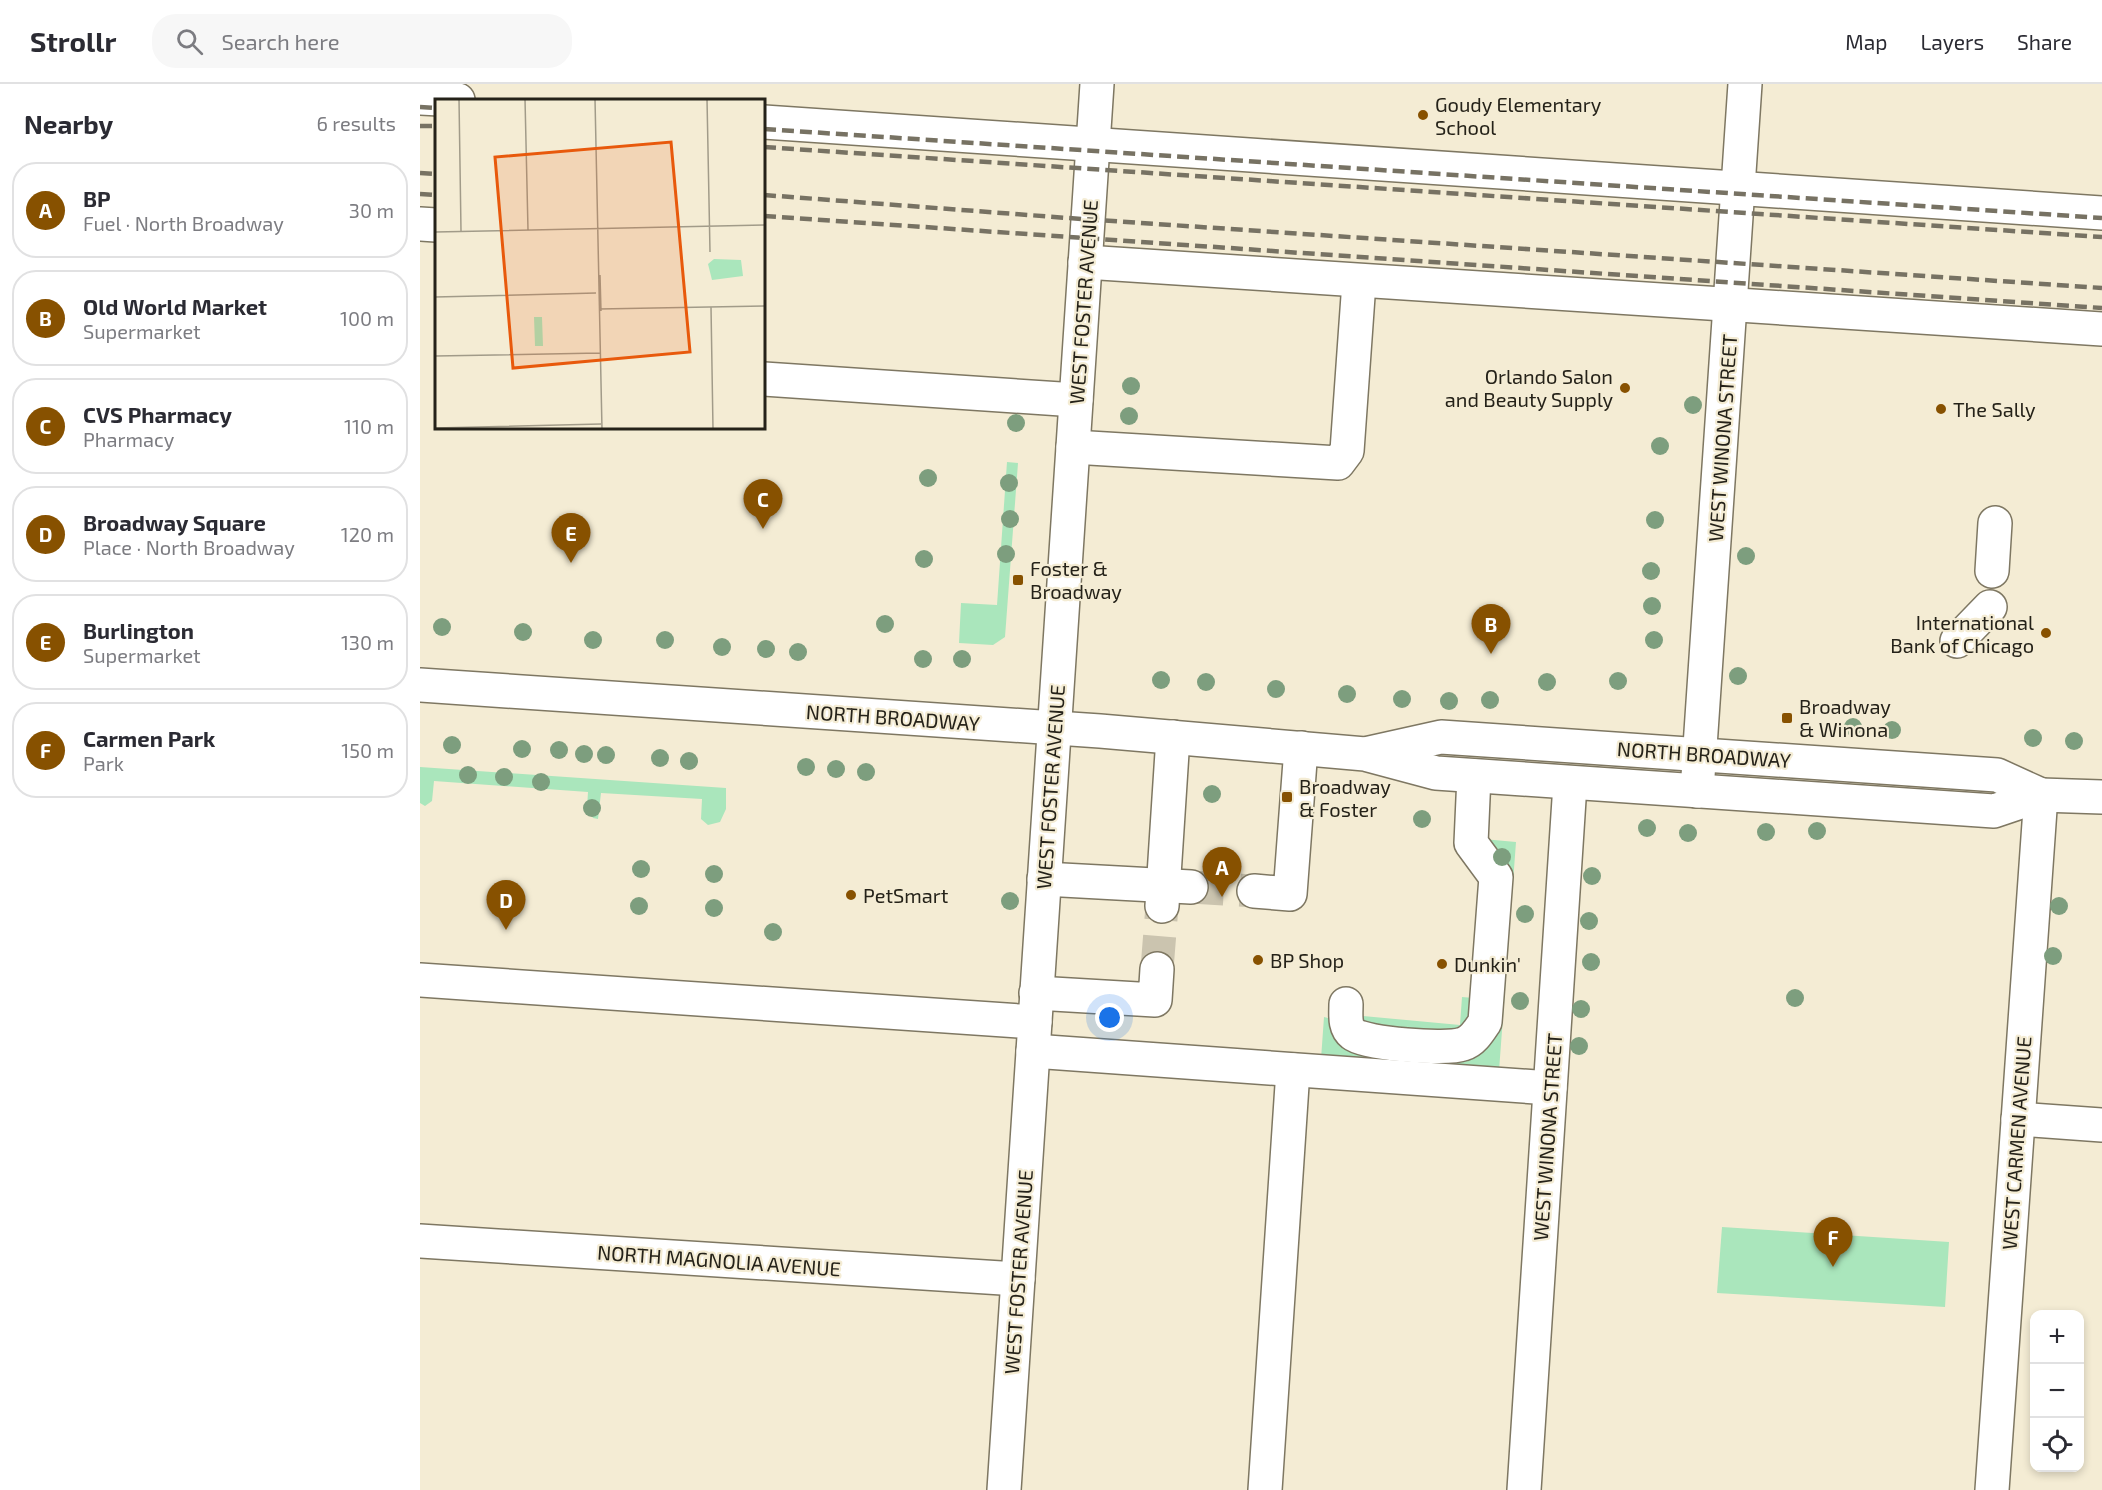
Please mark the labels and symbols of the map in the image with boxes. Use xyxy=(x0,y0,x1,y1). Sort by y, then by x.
place label: Goudy Elementary School xyxy=(1435,92,1602,139)
inset map xyxy=(435,99,765,429)
marker: Goudy Elementary School xyxy=(1416,108,1430,122)
street label: WEST FOSTER AVENUE xyxy=(1064,199,1102,405)
street label: WEST WINONA STREET xyxy=(1703,333,1741,543)
place label: Orlando Salon and Beauty Supply xyxy=(1445,364,1613,411)
marker: Orlando Salon and Beauty Supply xyxy=(1618,381,1632,395)
place label: The Sally xyxy=(1953,397,2036,421)
marker: The Sally xyxy=(1934,402,1948,416)
pin: C xyxy=(744,480,782,529)
pin: E xyxy=(552,514,590,563)
place label: Foster & Broadway xyxy=(1030,556,1122,603)
marker: Foster & Broadway xyxy=(1011,573,1025,587)
pin: B xyxy=(1472,604,1510,654)
place label: International Bank of Chicago xyxy=(1890,610,2034,657)
marker: International Bank of Chicago xyxy=(2039,626,2053,640)
street label: WEST FOSTER AVENUE xyxy=(1031,684,1069,890)
place label: Broadway & Winona xyxy=(1799,694,1891,741)
street label: NORTH BROADWAY xyxy=(805,699,981,735)
marker: Broadway & Winona xyxy=(1780,711,1794,725)
street label: NORTH BROADWAY xyxy=(1616,736,1792,772)
place label: Broadway & Foster xyxy=(1299,774,1391,821)
marker: Broadway & Foster xyxy=(1280,790,1294,804)
pin: A xyxy=(1202,848,1242,897)
pin: D xyxy=(486,880,526,930)
place label: PetSmart xyxy=(863,883,949,907)
marker: PetSmart xyxy=(844,888,858,902)
place label: BP Shop xyxy=(1270,948,1344,972)
place label: Dunkin' xyxy=(1454,952,1521,976)
marker: BP Shop xyxy=(1251,953,1265,967)
marker: Dunkin' xyxy=(1435,957,1449,971)
your location xyxy=(1095,1003,1124,1032)
street label: WEST WINONA STREET xyxy=(1528,1032,1566,1242)
street label: WEST CARMEN AVENUE xyxy=(1997,1036,2035,1250)
street label: WEST FOSTER AVENUE xyxy=(999,1169,1037,1375)
pin: F xyxy=(1814,1218,1852,1267)
street label: NORTH MAGNOLIA AVENUE xyxy=(596,1240,842,1280)

